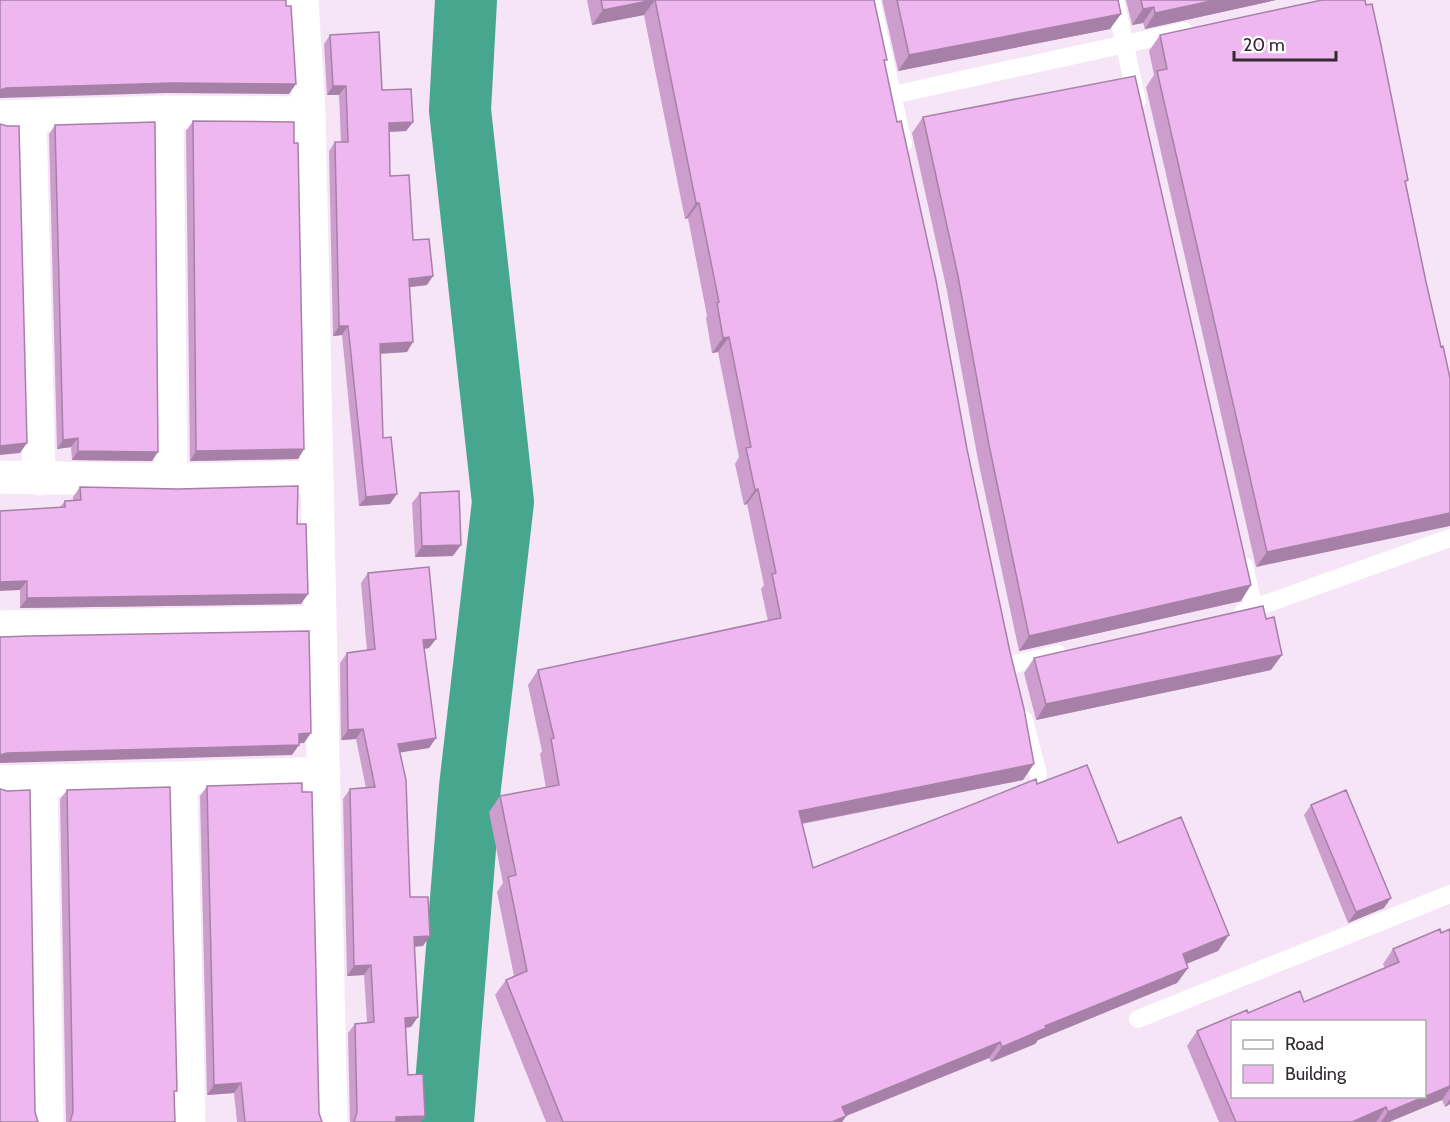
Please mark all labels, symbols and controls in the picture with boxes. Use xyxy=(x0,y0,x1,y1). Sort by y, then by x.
scale bar xyxy=(1234,24,1336,62)
text: 20 m xyxy=(1243,34,1285,56)
legend xyxy=(1231,1020,1426,1098)
text: Road xyxy=(1285,1033,1324,1055)
text: Building xyxy=(1285,1063,1347,1085)

